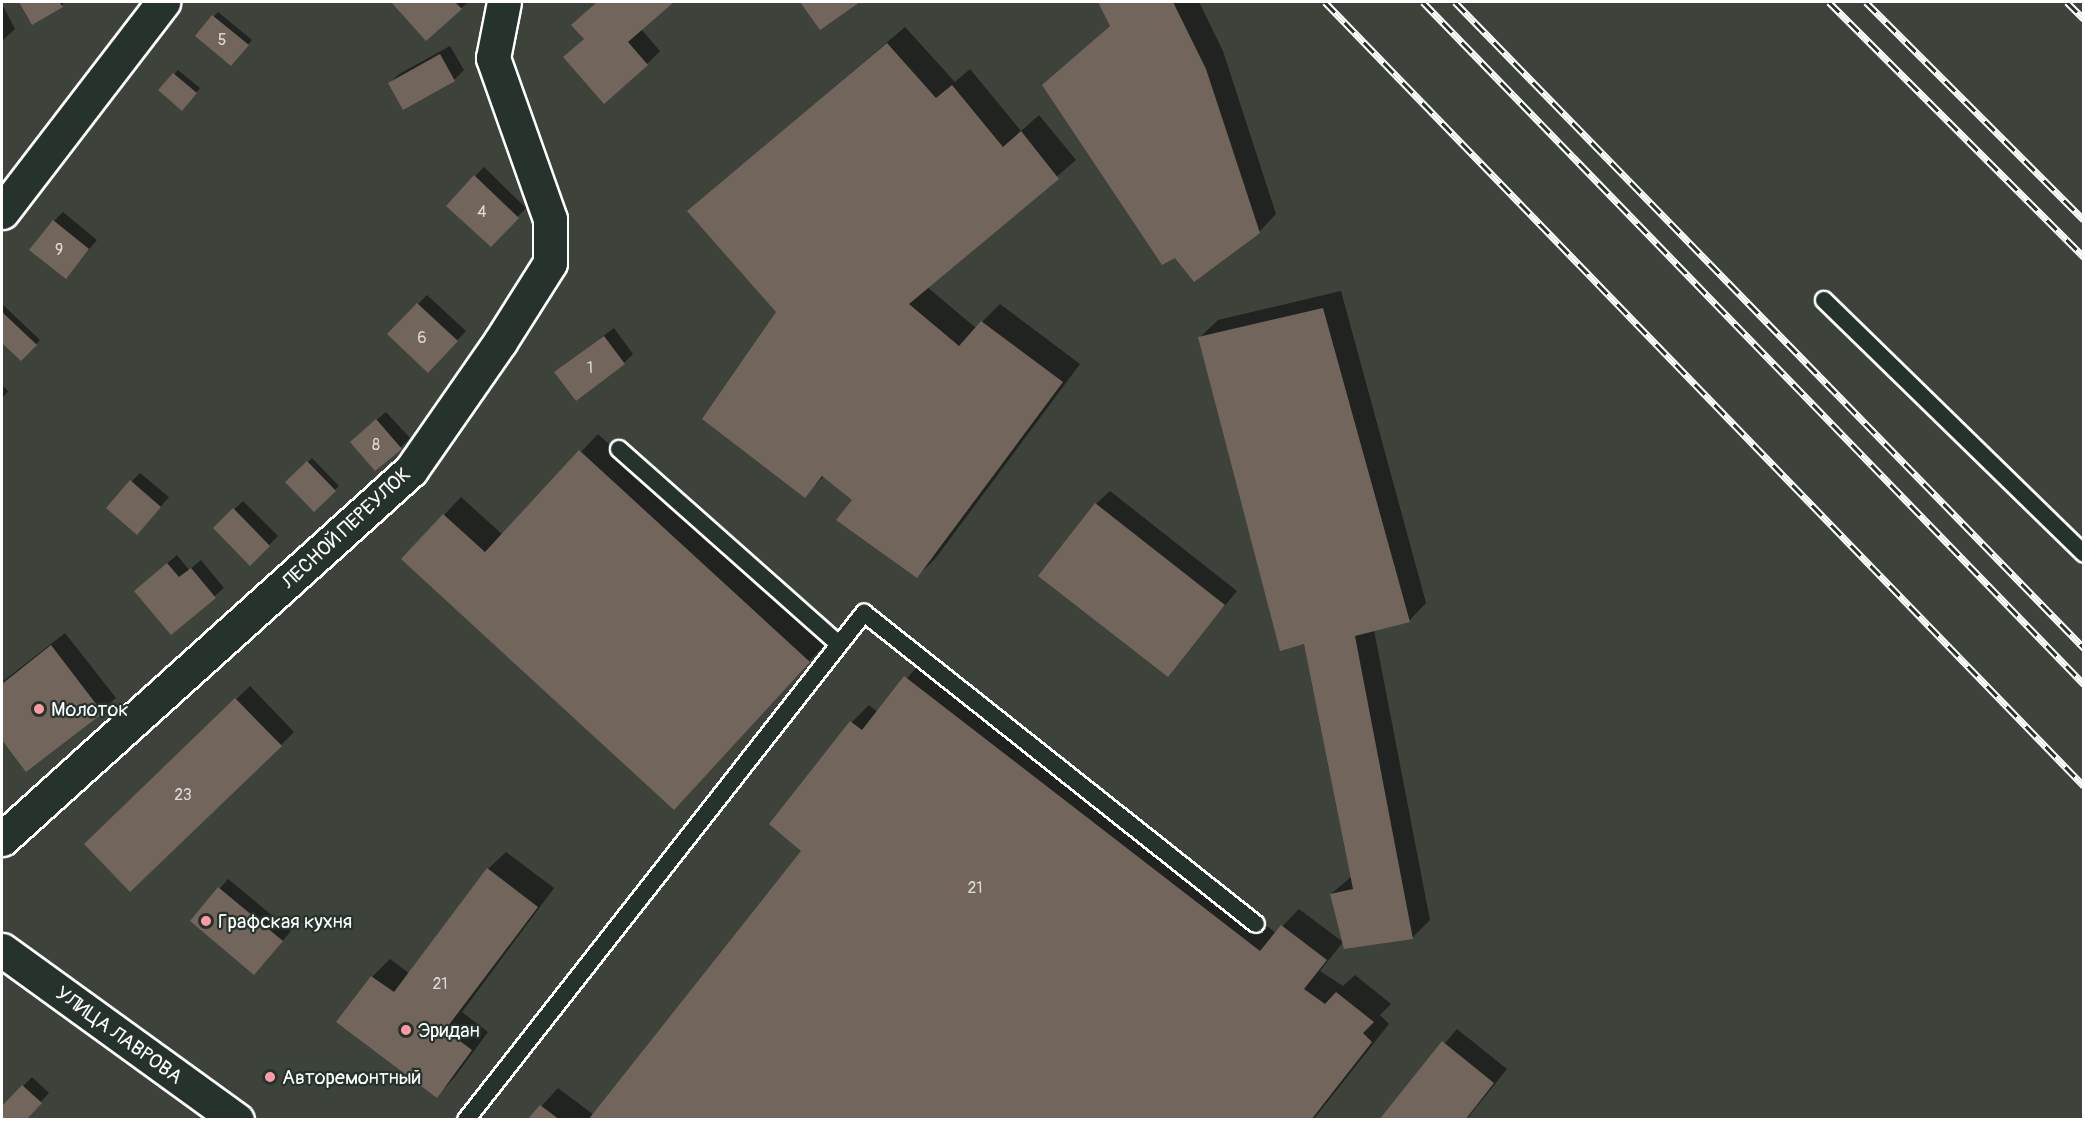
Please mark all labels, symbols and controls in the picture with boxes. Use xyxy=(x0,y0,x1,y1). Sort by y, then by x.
house number: 5 xyxy=(218,30,226,50)
house number: 4 xyxy=(477,202,487,222)
house number: 9 xyxy=(55,240,63,260)
house number: 6 xyxy=(417,328,427,348)
house number: 1 xyxy=(587,358,593,378)
house number: 8 xyxy=(372,435,380,455)
street label: ЛЕСНОЙ ПЕРЕУЛОК xyxy=(277,462,415,594)
place label: Молоток xyxy=(51,697,128,721)
marker: Молоток xyxy=(32,702,46,716)
house number: 23 xyxy=(174,785,192,805)
house number: 21 xyxy=(967,878,983,898)
place label: Графская кухня xyxy=(218,909,352,933)
marker: Графская кухня xyxy=(199,914,213,928)
house number: 21 xyxy=(432,974,448,994)
street label: УЛИЦА ЛАВРОВА xyxy=(51,981,187,1089)
place label: Эридан xyxy=(418,1018,480,1042)
marker: Эридан xyxy=(399,1023,413,1037)
place label: Авторемонтный xyxy=(282,1065,421,1089)
marker: Авторемонтный xyxy=(263,1070,277,1084)

